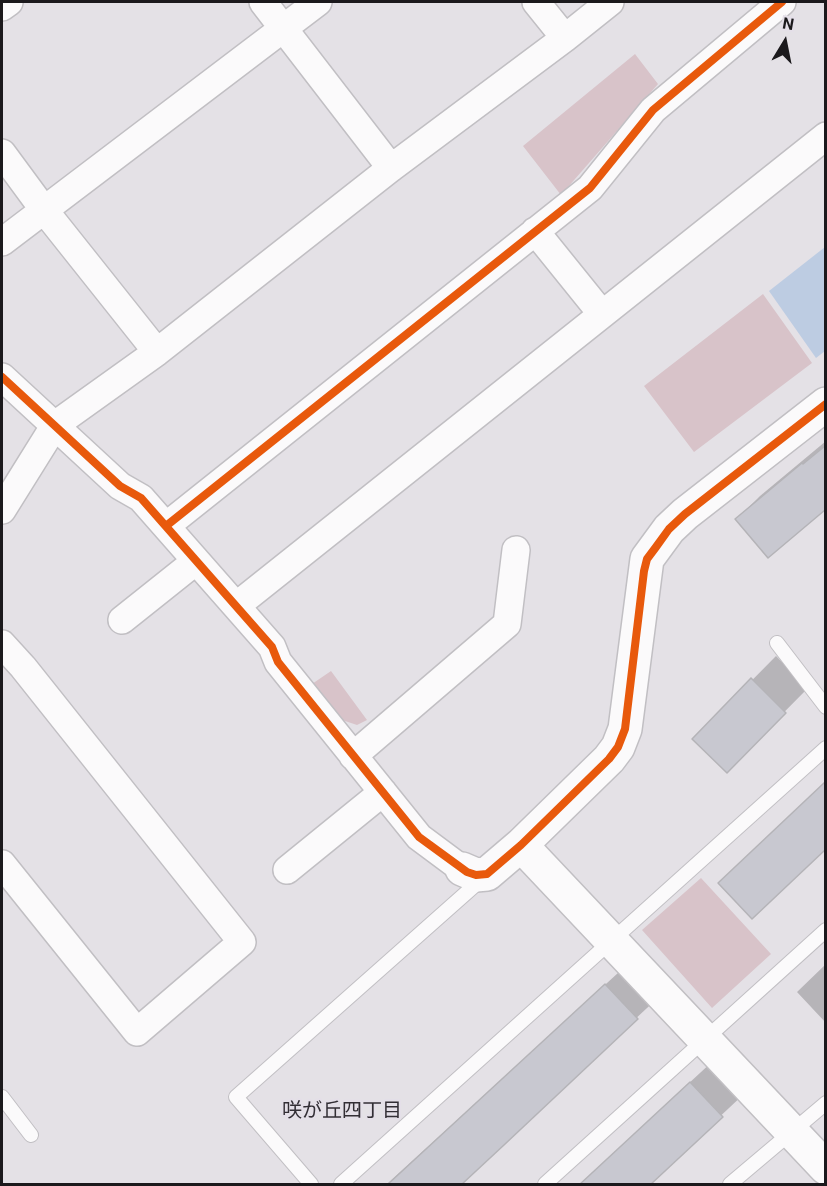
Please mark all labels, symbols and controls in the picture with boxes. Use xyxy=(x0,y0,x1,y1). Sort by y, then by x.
north arrow xyxy=(755,12,815,72)
text: N xyxy=(781,13,795,34)
district label: 咲が丘四丁目 xyxy=(282,1100,402,1124)

